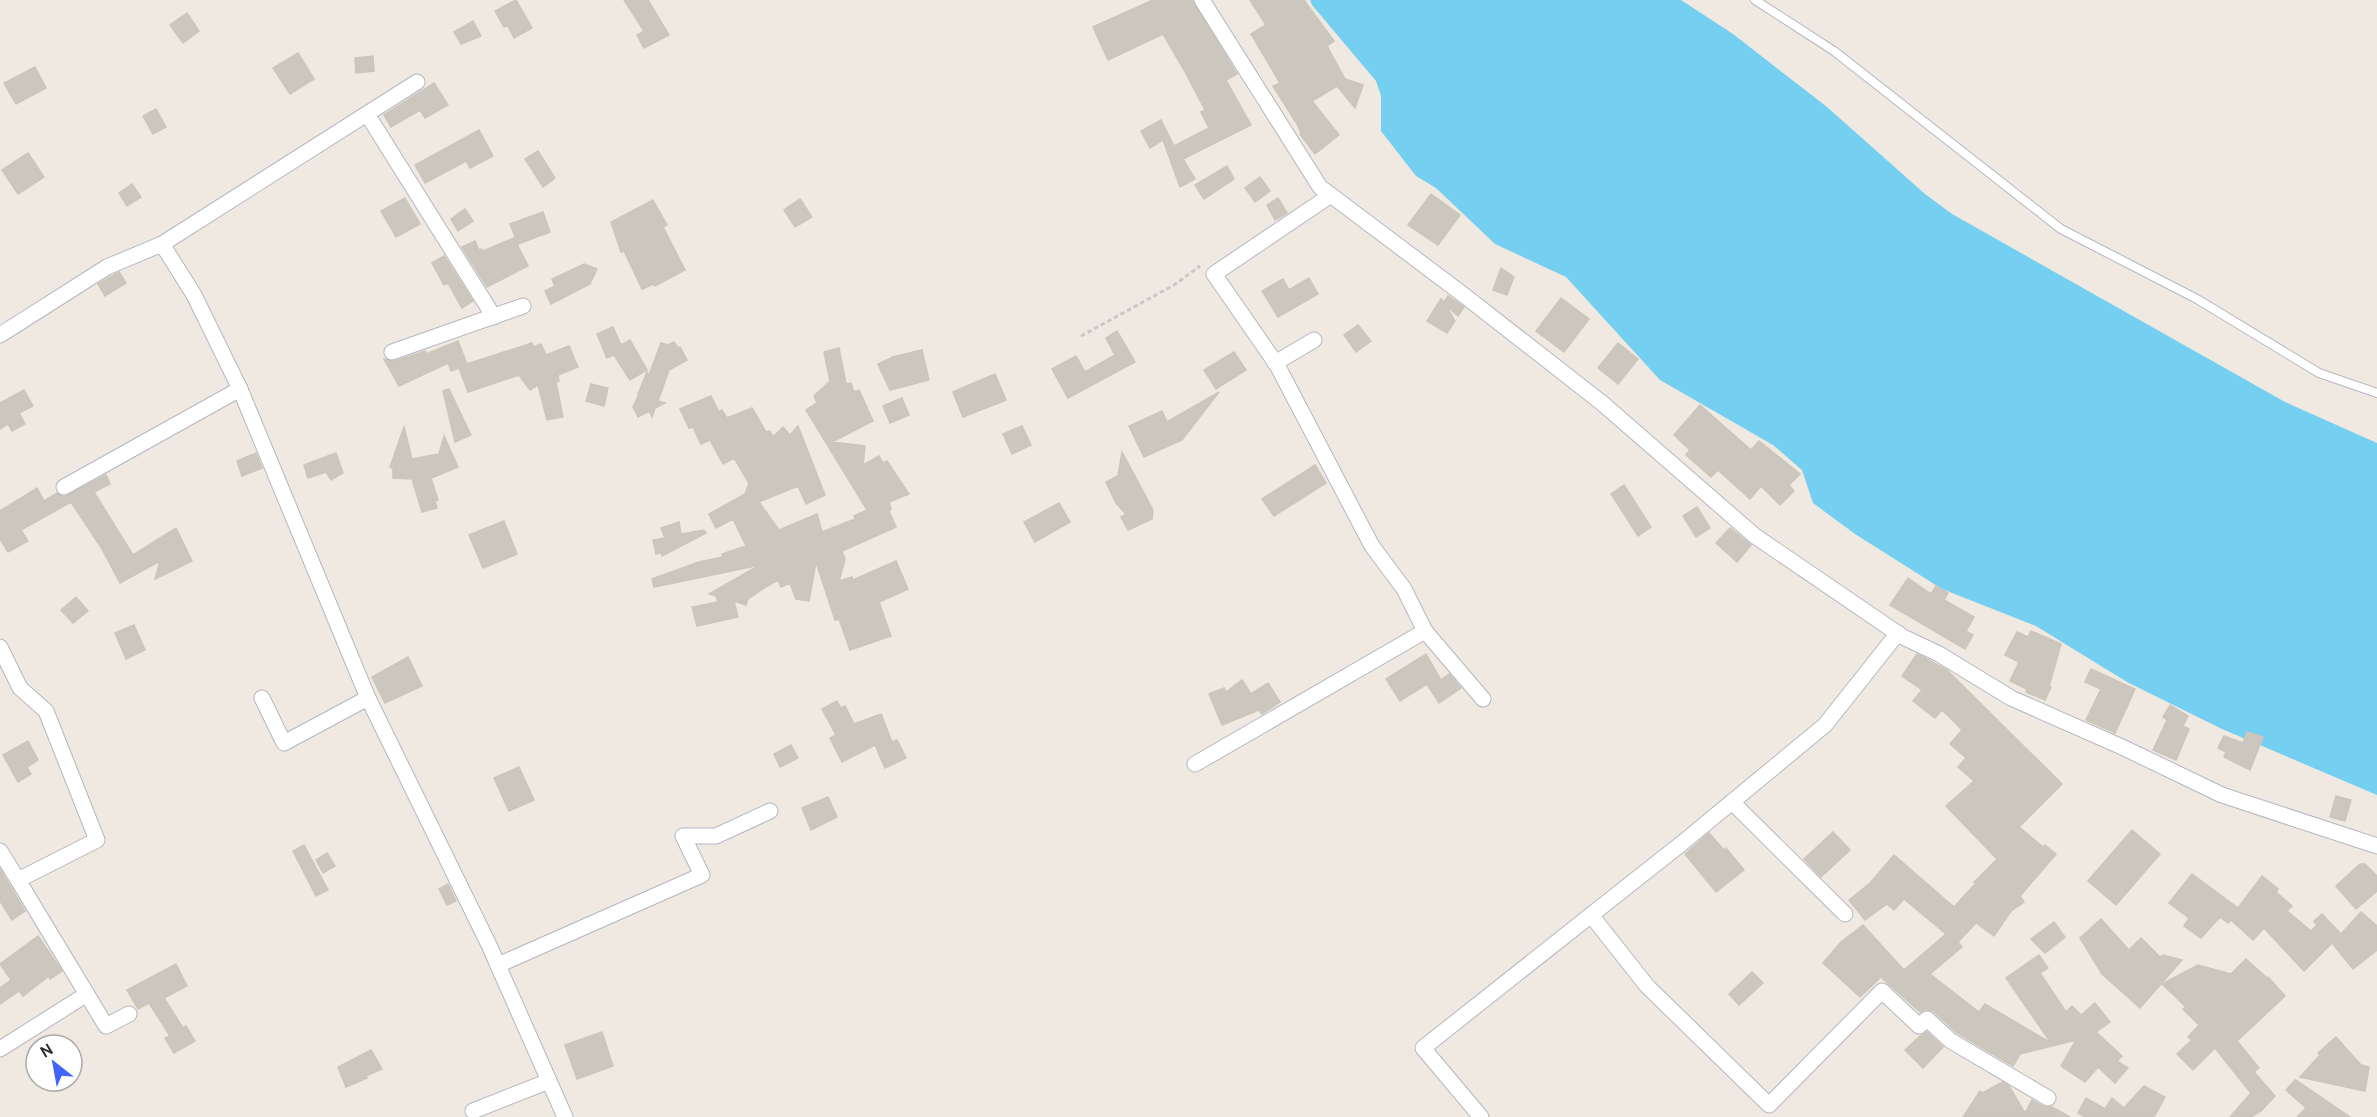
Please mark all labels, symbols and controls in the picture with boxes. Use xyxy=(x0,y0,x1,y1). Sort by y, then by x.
north arrow xyxy=(24,1033,84,1093)
text: N xyxy=(37,1040,56,1062)

